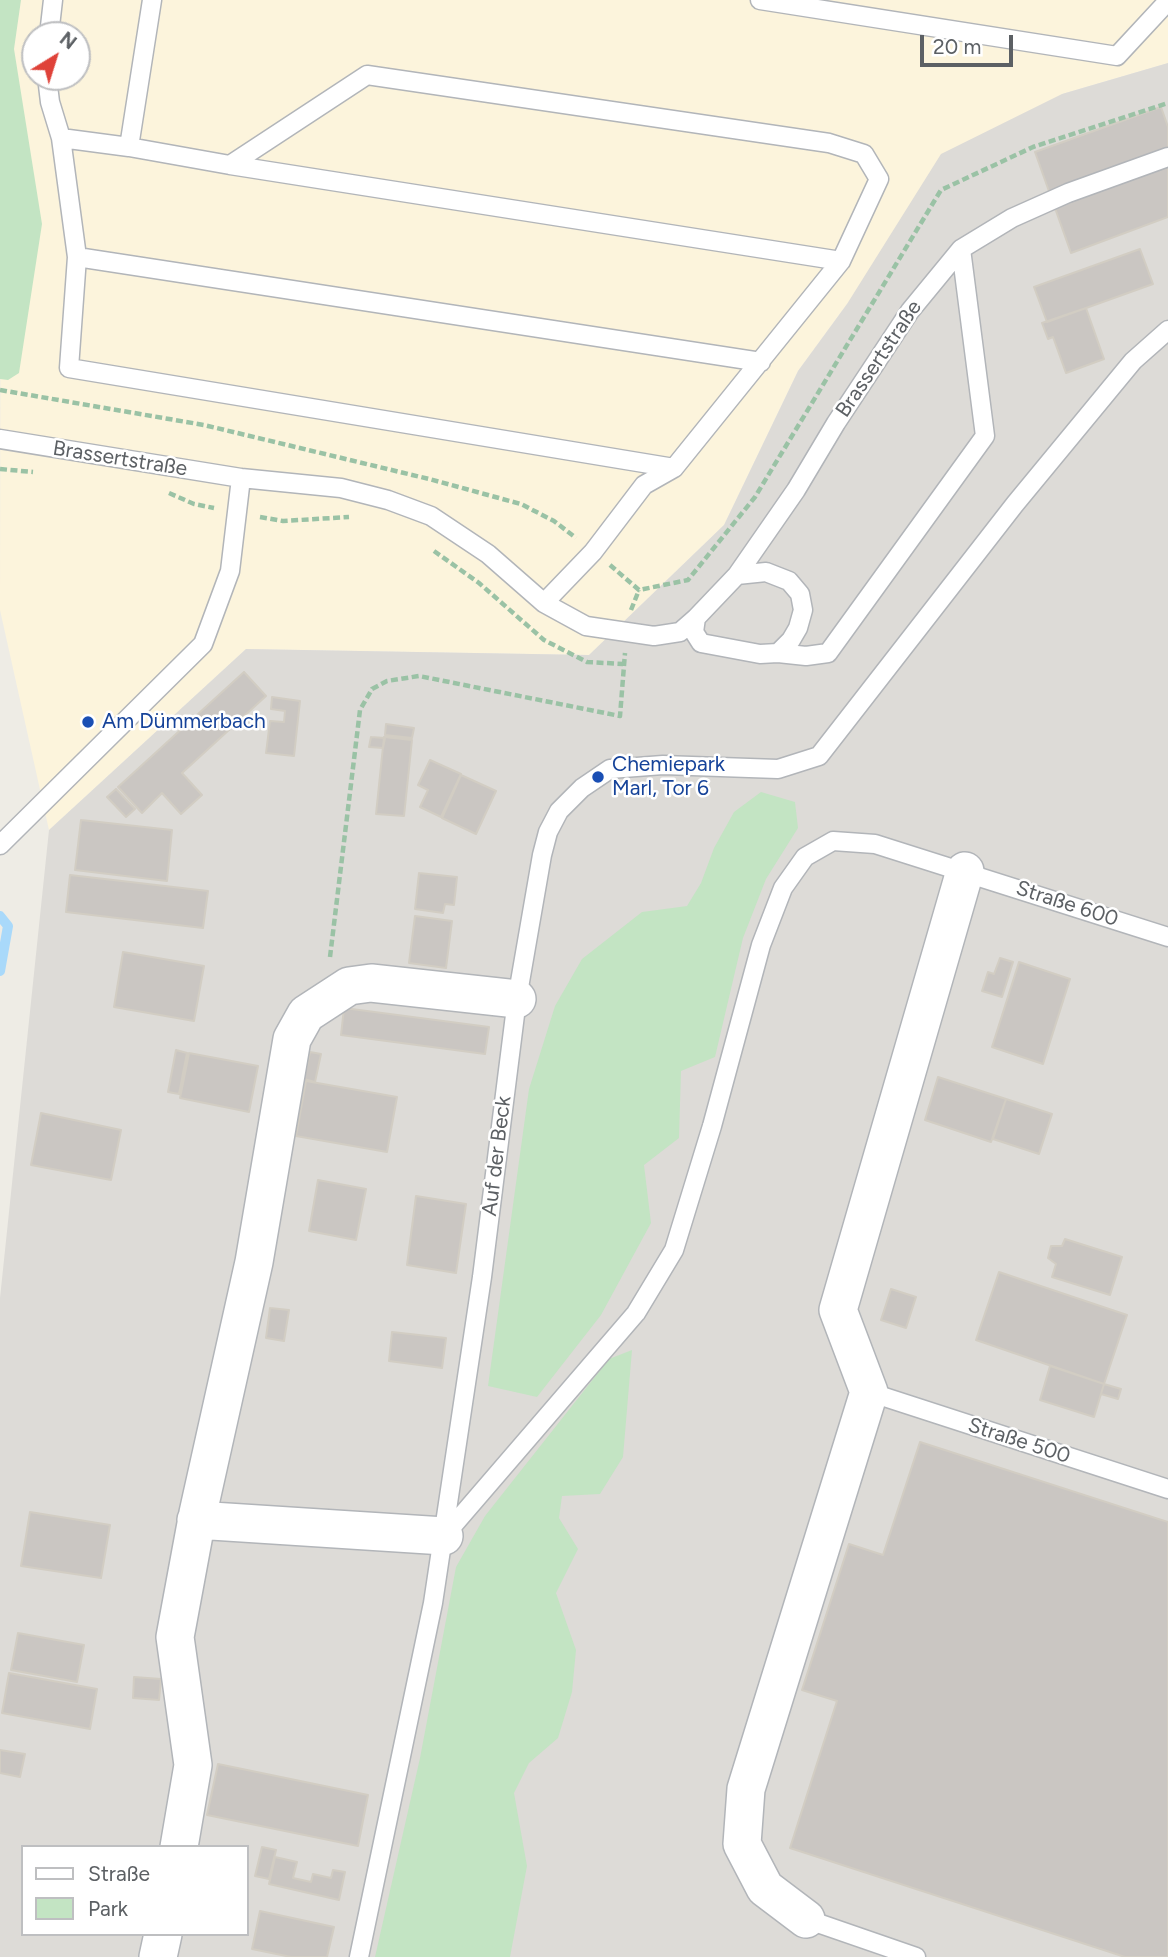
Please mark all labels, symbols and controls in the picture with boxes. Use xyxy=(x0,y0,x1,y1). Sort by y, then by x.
north arrow xyxy=(21,21,91,91)
scale bar xyxy=(923,21,1016,65)
text: N xyxy=(55,27,81,54)
text: 20 m xyxy=(933,34,981,59)
street label: Brassertstraße xyxy=(831,296,927,422)
street label: Brassertstraße xyxy=(51,436,189,482)
place label: Am Dümmerbach xyxy=(102,709,266,735)
marker: Am Dümmerbach xyxy=(80,714,96,730)
place label: Chemiepark Marl, Tor 6 xyxy=(612,752,725,802)
marker: Chemiepark Marl, Tor 6 xyxy=(590,769,606,785)
street label: Straße 600 xyxy=(1013,876,1121,932)
street label: Auf der Beck xyxy=(477,1095,517,1217)
street label: Straße 500 xyxy=(965,1413,1073,1469)
legend xyxy=(21,1845,248,1936)
text: Straße xyxy=(88,1861,150,1886)
text: Park xyxy=(88,1896,128,1921)

